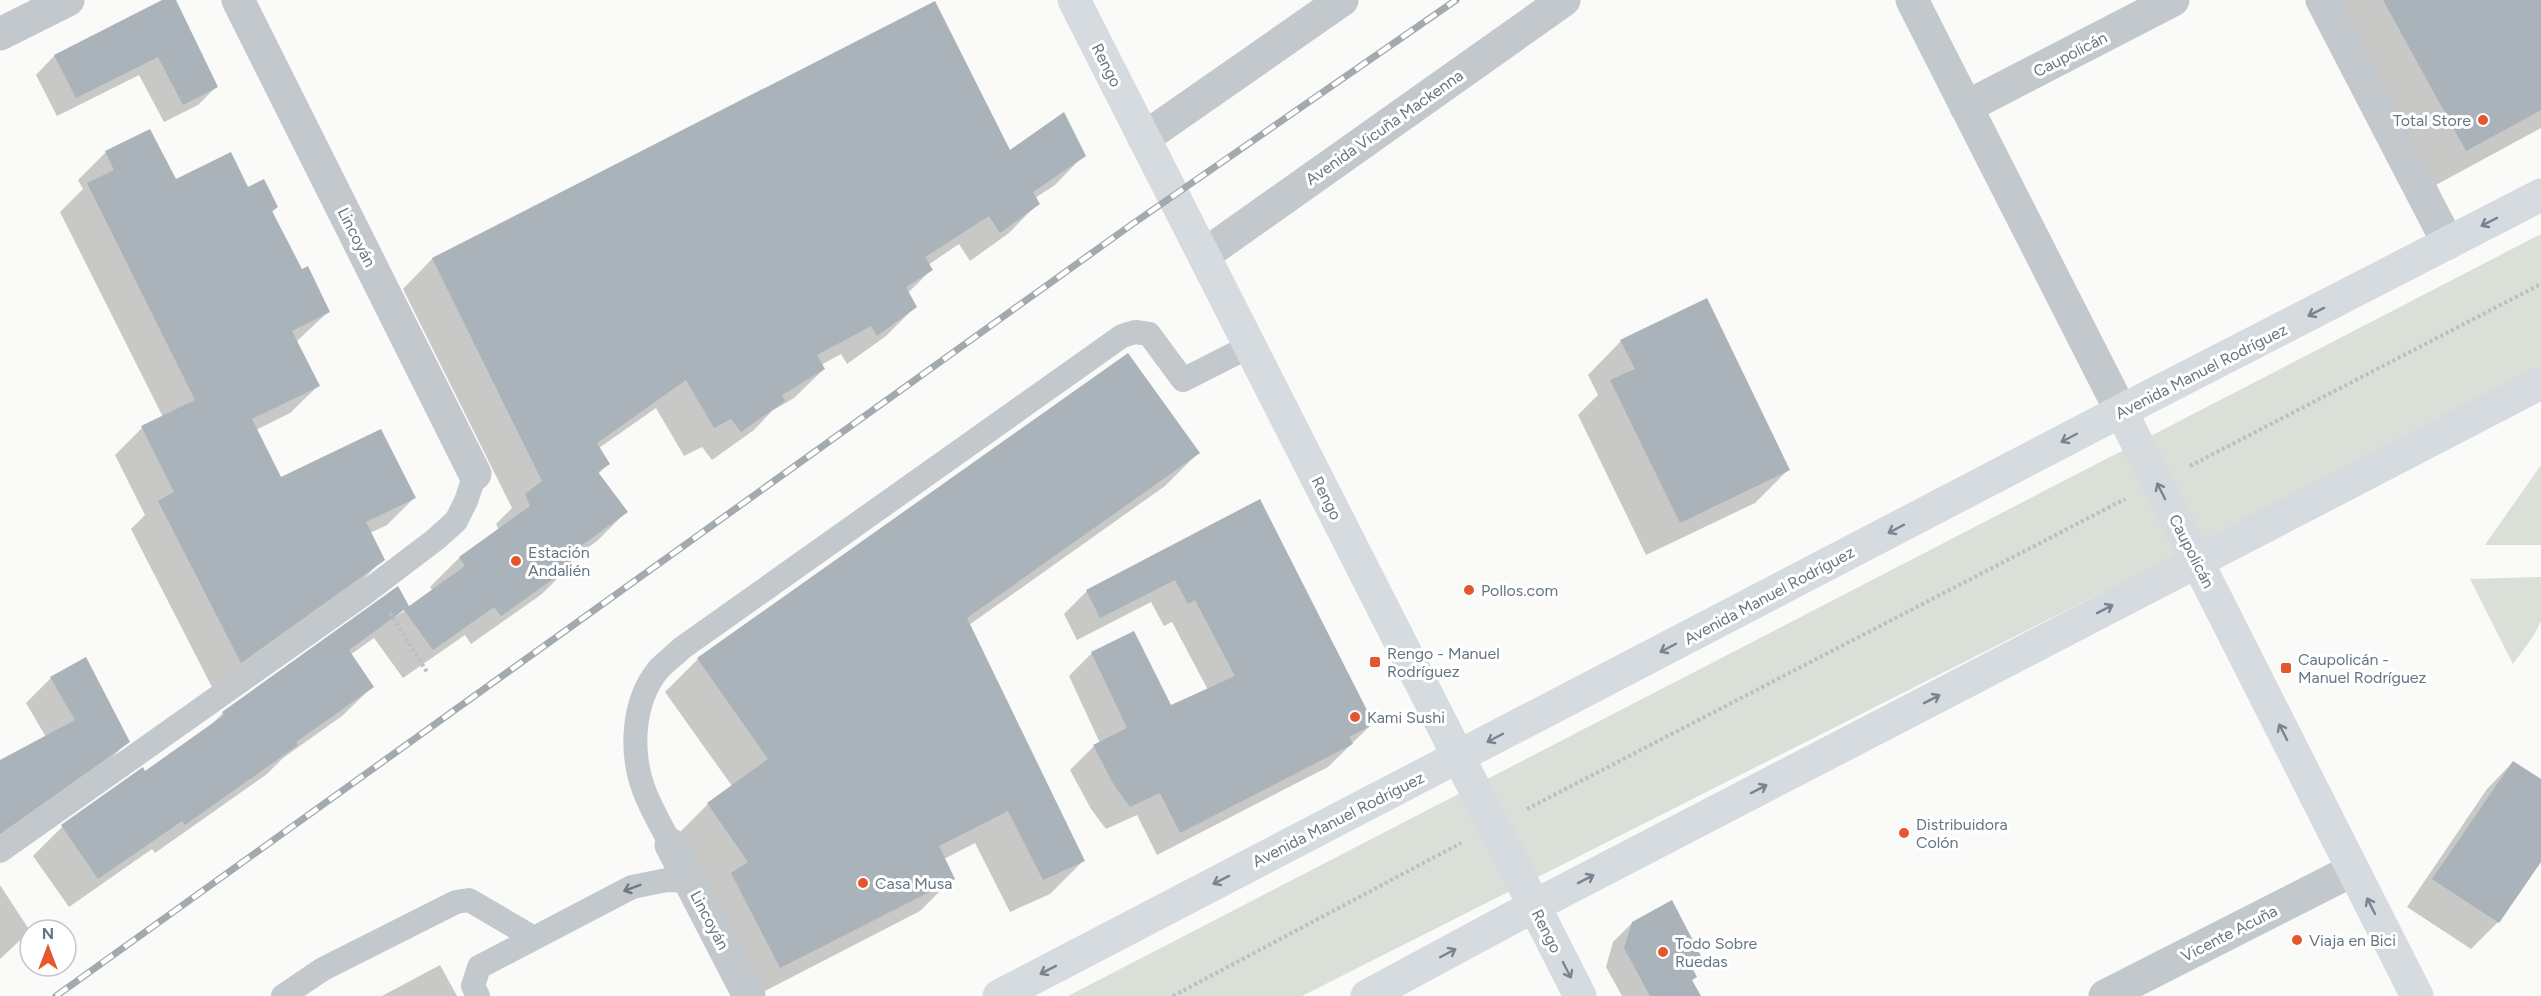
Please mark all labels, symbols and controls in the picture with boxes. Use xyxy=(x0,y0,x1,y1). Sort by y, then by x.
street label: Caupolicán xyxy=(2030,28,2110,81)
street label: Rengo xyxy=(1088,40,1126,90)
street label: Avenida Vicuña Mackenna xyxy=(1302,66,1467,189)
place label: Total Store xyxy=(2393,111,2471,130)
marker: Total Store xyxy=(2476,113,2490,127)
street label: Lincoyán xyxy=(334,204,380,270)
one-way arrow xyxy=(2481,216,2498,228)
one-way arrow xyxy=(2307,306,2325,318)
street label: Avenida Manuel Rodríguez xyxy=(2112,320,2290,423)
one-way arrow xyxy=(2061,432,2078,444)
street label: Rengo xyxy=(1308,473,1346,523)
one-way arrow xyxy=(2155,482,2166,500)
street label: Caupolicán xyxy=(2165,511,2218,591)
one-way arrow xyxy=(1888,523,1906,535)
street label: Avenida Manuel Rodríguez xyxy=(1681,542,1858,648)
place label: Estación Andalién xyxy=(528,543,590,580)
marker: Estación Andalién xyxy=(509,554,523,568)
place label: Pollos.com xyxy=(1481,581,1558,600)
marker: Pollos.com xyxy=(1462,583,1476,597)
one-way arrow xyxy=(2095,603,2113,614)
one-way arrow xyxy=(1659,643,1677,654)
place label: Rengo - Manuel Rodríguez xyxy=(1387,644,1500,681)
place label: Caupolicán - Manuel Rodríguez xyxy=(2298,650,2427,687)
marker: Rengo - Manuel Rodríguez xyxy=(1368,655,1382,669)
marker: Caupolicán - Manuel Rodríguez xyxy=(2279,661,2293,675)
one-way arrow xyxy=(1922,693,1940,704)
place label: Kami Sushi xyxy=(1367,708,1445,727)
marker: Kami Sushi xyxy=(1348,710,1362,724)
one-way arrow xyxy=(2277,724,2289,742)
one-way arrow xyxy=(1486,733,1504,744)
street label: Avenida Manuel Rodríguez xyxy=(1249,768,1427,871)
one-way arrow xyxy=(1749,783,1767,794)
place label: Distribuidora Colón xyxy=(1916,815,2008,852)
marker: Distribuidora Colón xyxy=(1897,826,1911,840)
one-way arrow xyxy=(1576,873,1594,884)
place label: Casa Musa xyxy=(875,874,952,893)
one-way arrow xyxy=(1213,875,1231,887)
marker: Casa Musa xyxy=(856,876,870,890)
one-way arrow xyxy=(623,883,642,894)
street label: Lincoyán xyxy=(686,888,733,953)
one-way arrow xyxy=(2365,898,2377,916)
street label: Vicente Acuña xyxy=(2178,901,2280,966)
street label: Rengo xyxy=(1528,906,1566,956)
north arrow xyxy=(18,918,78,978)
text: N xyxy=(42,924,54,943)
place label: Viaja en Bici xyxy=(2309,931,2396,950)
marker: Viaja en Bici xyxy=(2290,933,2304,947)
place label: Todo Sobre Ruedas xyxy=(1675,934,1758,971)
marker: Todo Sobre Ruedas xyxy=(1656,945,1670,959)
one-way arrow xyxy=(1439,947,1456,959)
one-way arrow xyxy=(1561,960,1573,978)
one-way arrow xyxy=(1040,965,1058,976)

